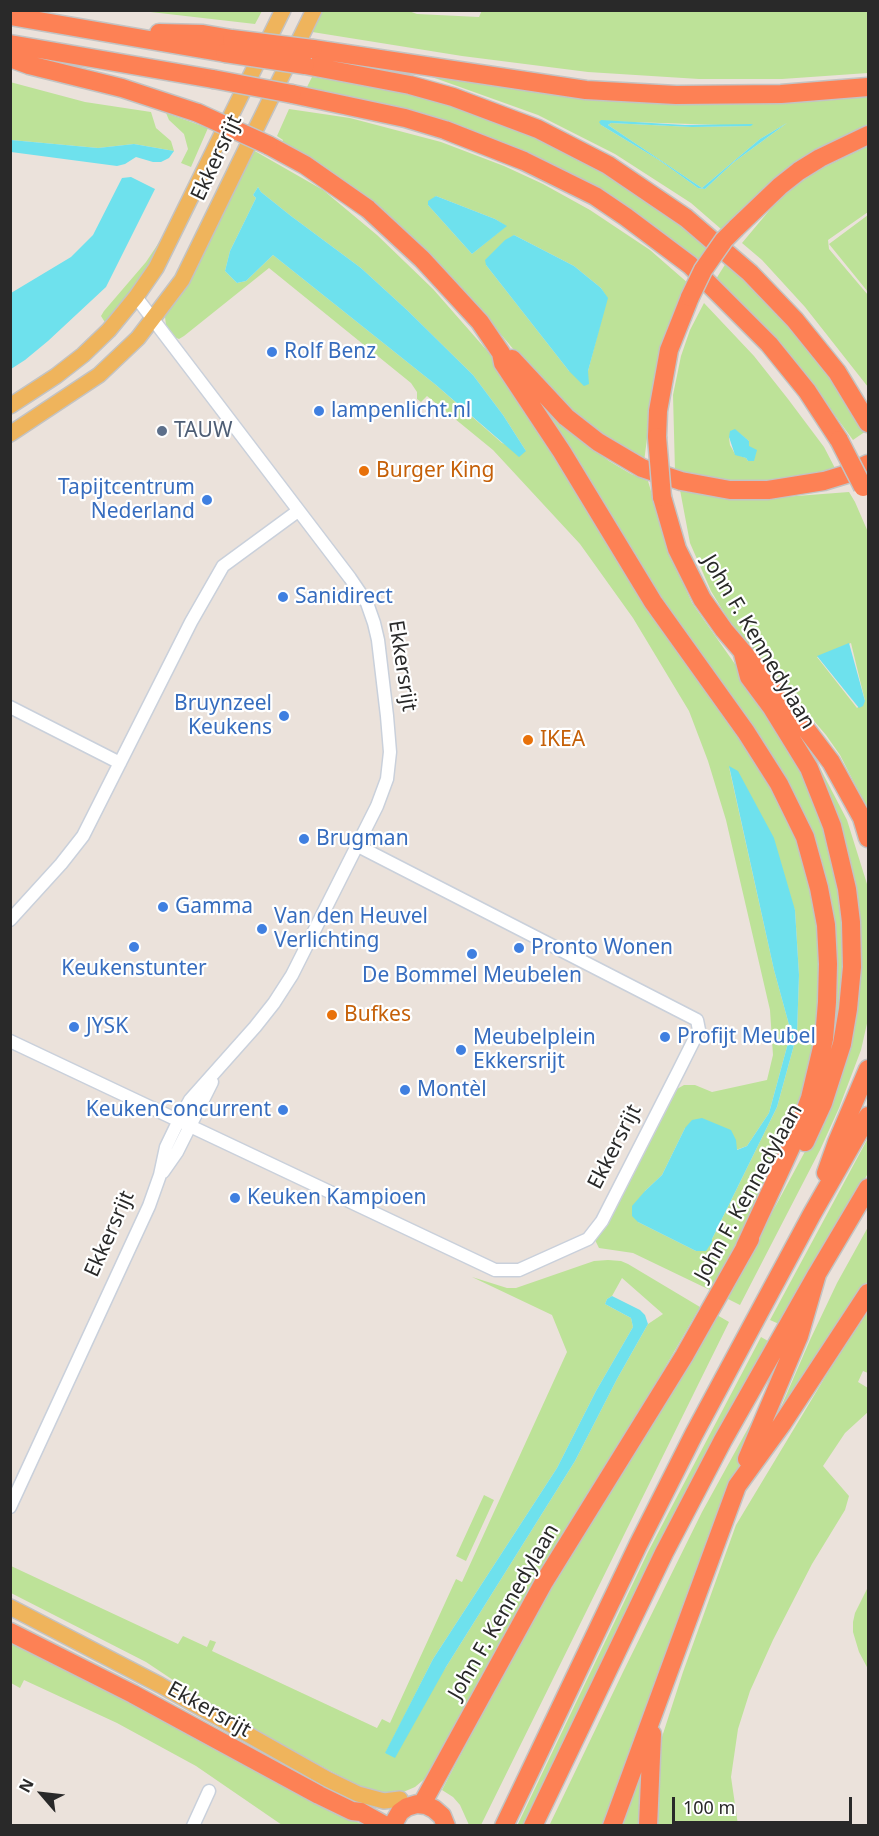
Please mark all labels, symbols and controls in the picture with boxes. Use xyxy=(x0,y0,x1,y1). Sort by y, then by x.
street label: Ekkersrijt xyxy=(186,111,248,205)
place label: Rolf Benz xyxy=(284,339,376,365)
marker: Rolf Benz xyxy=(265,345,279,359)
place label: lampenlicht.nl xyxy=(331,398,471,424)
marker: lampenlicht.nl xyxy=(312,404,326,418)
place label: TAUW xyxy=(174,418,233,444)
marker: TAUW xyxy=(155,424,169,438)
place label: Burger King xyxy=(376,458,494,484)
marker: Burger King xyxy=(357,464,371,478)
place label: Tapijtcentrum Nederland xyxy=(58,475,195,525)
marker: Tapijtcentrum Nederland xyxy=(200,493,214,507)
street label: John F. Kennedylaan xyxy=(696,550,820,734)
place label: Sanidirect xyxy=(295,584,393,610)
marker: Sanidirect xyxy=(276,590,290,604)
street label: Ekkersrijt xyxy=(382,619,422,713)
place label: Bruynzeel Keukens xyxy=(174,691,272,741)
marker: Bruynzeel Keukens xyxy=(277,709,291,723)
place label: IKEA xyxy=(540,727,585,753)
marker: IKEA xyxy=(521,733,535,747)
place label: Brugman xyxy=(316,826,409,852)
marker: Brugman xyxy=(297,832,311,846)
place label: Gamma xyxy=(175,894,253,920)
marker: Gamma xyxy=(156,900,170,914)
place label: Van den Heuvel Verlichting xyxy=(274,904,428,954)
marker: Van den Heuvel Verlichting xyxy=(255,922,269,936)
place label: Pronto Wonen xyxy=(531,935,673,961)
marker: Keukenstunter xyxy=(127,940,141,954)
marker: Pronto Wonen xyxy=(512,941,526,955)
marker: De Bommel Meubelen xyxy=(465,947,479,961)
place label: Keukenstunter xyxy=(61,956,207,982)
place label: De Bommel Meubelen xyxy=(362,963,582,989)
place label: Bufkes xyxy=(344,1002,411,1028)
marker: Bufkes xyxy=(325,1008,339,1022)
place label: JYSK xyxy=(86,1014,128,1040)
marker: JYSK xyxy=(67,1020,81,1034)
place label: Profijt Meubel xyxy=(677,1024,816,1050)
place label: Meubelplein Ekkersrijt xyxy=(473,1025,596,1075)
marker: Profijt Meubel xyxy=(658,1030,672,1044)
marker: Meubelplein Ekkersrijt xyxy=(454,1043,468,1057)
place label: Montèl xyxy=(417,1077,487,1103)
marker: Montèl xyxy=(398,1083,412,1097)
place label: KeukenConcurrent xyxy=(86,1097,271,1123)
street label: Ekkersrijt xyxy=(583,1100,647,1194)
street label: John F. Kennedylaan xyxy=(690,1100,808,1286)
marker: KeukenConcurrent xyxy=(276,1103,290,1117)
place label: Keuken Kampioen xyxy=(247,1185,427,1211)
street label: Ekkersrijt xyxy=(80,1187,140,1281)
marker: Keuken Kampioen xyxy=(228,1191,242,1205)
street label: John F. Kennedylaan xyxy=(443,1520,565,1704)
street label: Ekkersrijt xyxy=(163,1677,255,1743)
north arrow xyxy=(12,1764,72,1824)
text: N xyxy=(13,1775,39,1796)
scale bar xyxy=(675,1785,855,1823)
text: 100 m xyxy=(683,1795,735,1819)

